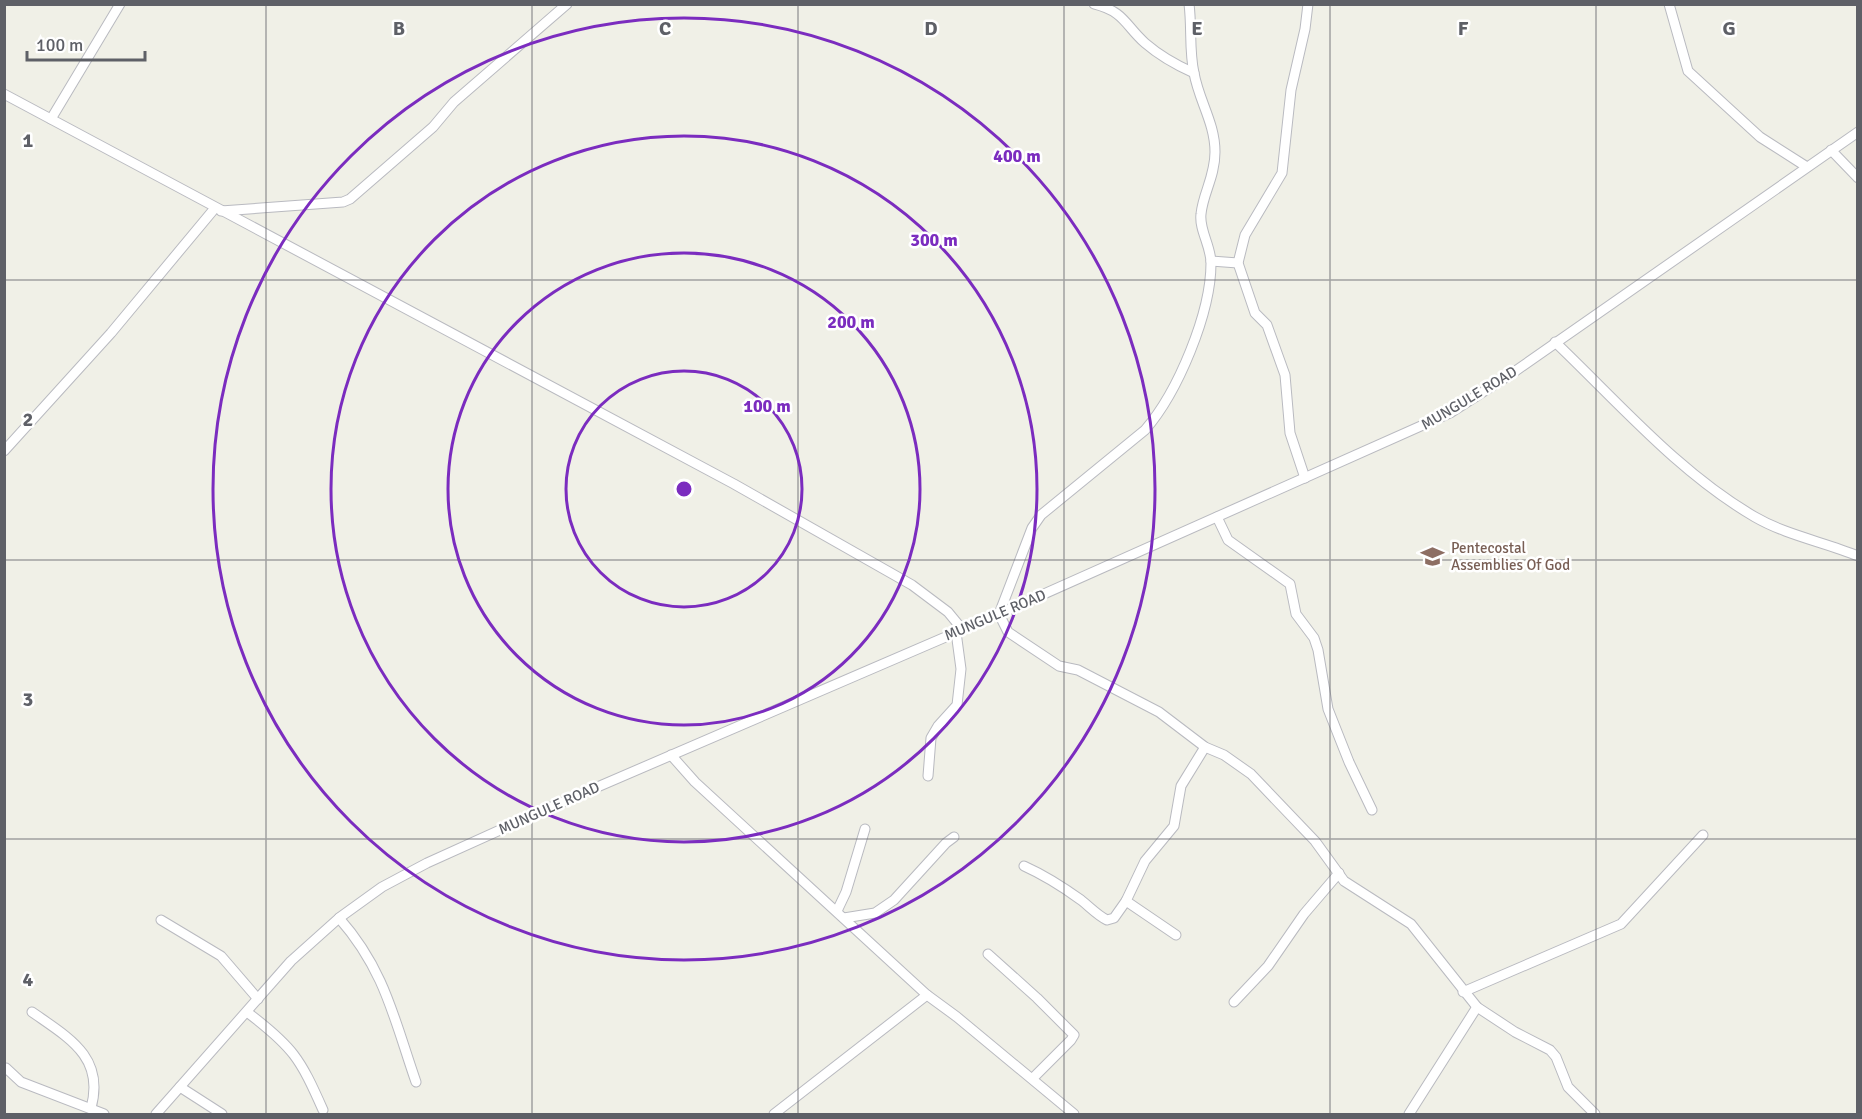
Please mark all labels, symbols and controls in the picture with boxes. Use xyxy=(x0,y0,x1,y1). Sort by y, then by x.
text: B xyxy=(393,16,405,41)
text: C xyxy=(659,16,671,41)
text: D xyxy=(924,16,938,41)
text: E xyxy=(1191,16,1203,41)
text: F xyxy=(1458,16,1469,41)
text: G xyxy=(1722,16,1736,41)
scale bar xyxy=(27,24,146,62)
text: 100 m xyxy=(36,34,83,56)
text: 1 xyxy=(23,128,34,153)
text: 400 m xyxy=(993,145,1041,167)
text: 300 m xyxy=(910,229,958,251)
text: 200 m xyxy=(827,311,875,333)
street label: MUNGULE ROAD xyxy=(1418,362,1520,434)
text: 100 m xyxy=(743,395,791,417)
text: 2 xyxy=(23,407,33,432)
centre of rings xyxy=(674,479,694,499)
place label: Pentecostal Assemblies Of God xyxy=(1451,539,1570,574)
school or university icon: Pentecostal Assemblies Of God xyxy=(1420,544,1446,570)
street label: MUNGULE ROAD xyxy=(941,585,1049,645)
text: 3 xyxy=(23,687,33,712)
street label: MUNGULE ROAD xyxy=(496,778,602,838)
text: 4 xyxy=(23,967,34,992)

